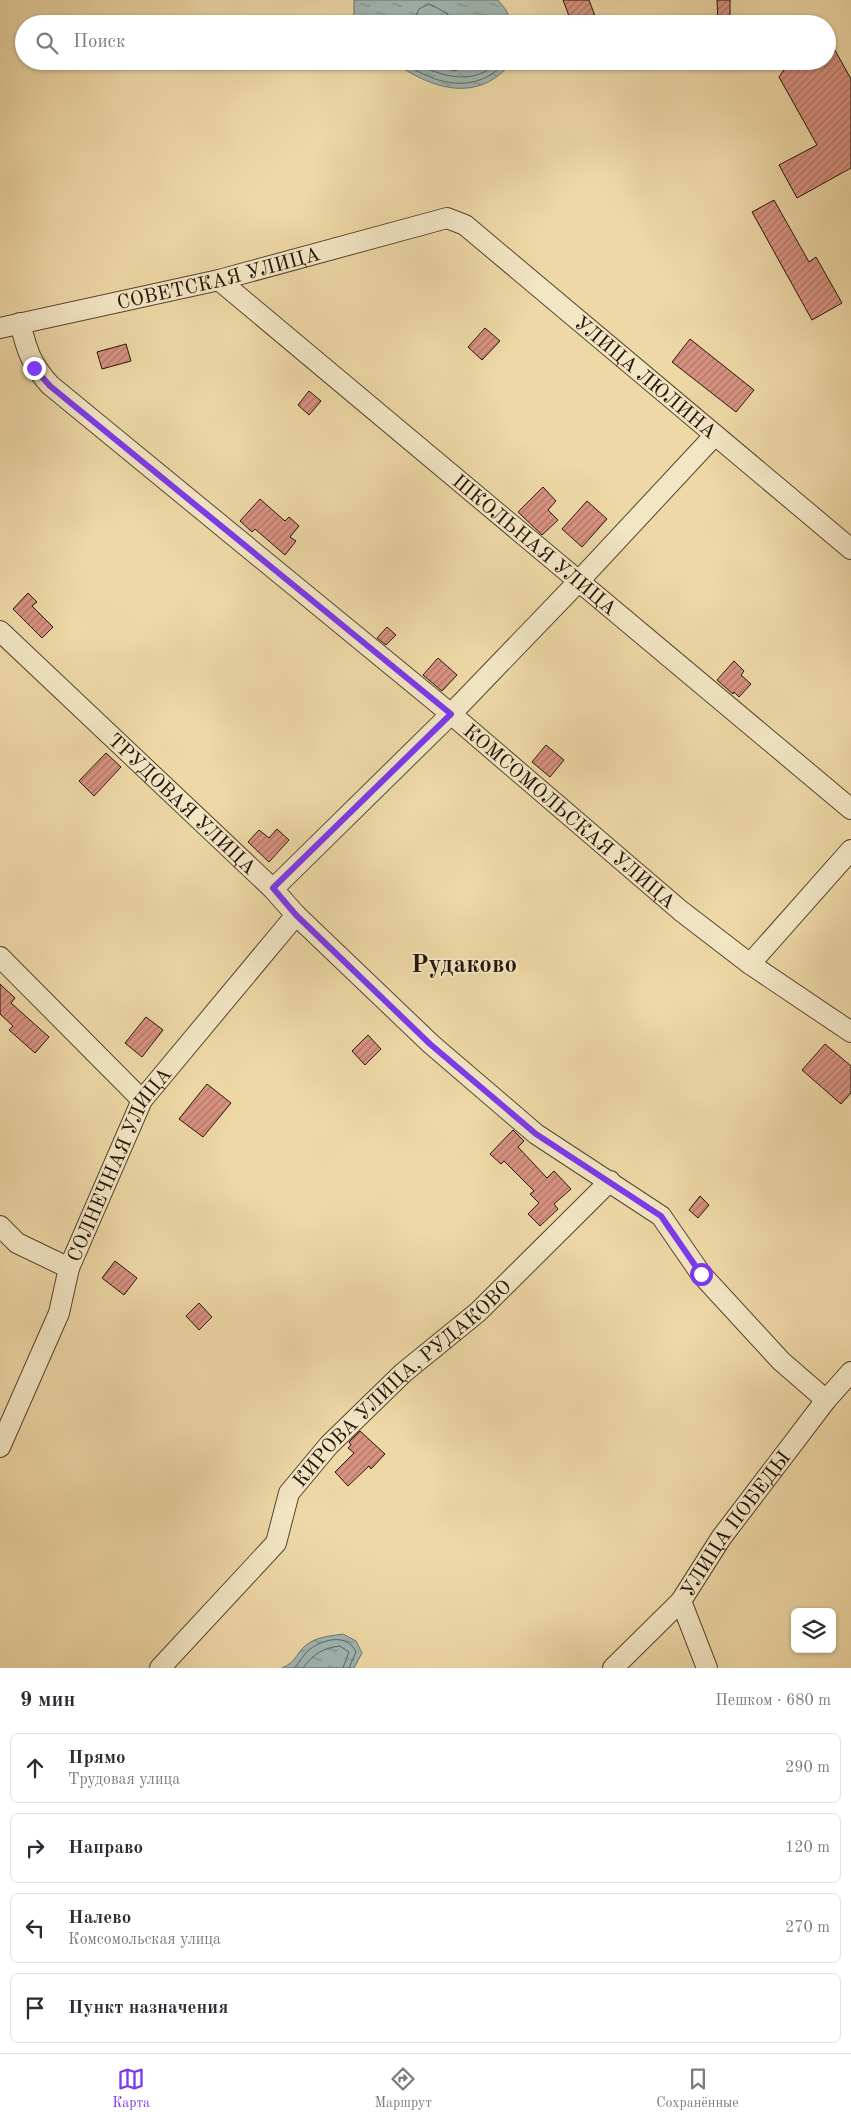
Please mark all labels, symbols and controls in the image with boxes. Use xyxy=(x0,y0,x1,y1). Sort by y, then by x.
search box xyxy=(15,15,836,70)
icon: search xyxy=(33,29,61,57)
text: Поиск xyxy=(73,33,125,52)
street label: СОВЕТСКАЯ УЛИЦА xyxy=(115,245,323,314)
street label: УЛИЦА ЛЮЛИНА xyxy=(570,313,719,443)
route end xyxy=(23,357,46,380)
street label: ШКОЛЬНАЯ УЛИЦА xyxy=(448,472,620,620)
street label: КОМСОМОЛЬСКАЯ УЛИЦА xyxy=(459,721,678,913)
street label: ТРУДОВАЯ УЛИЦА xyxy=(103,731,259,879)
district label: Рудаково xyxy=(411,953,517,978)
street label: СОЛНЕЧНАЯ УЛИЦА xyxy=(65,1065,176,1265)
route start xyxy=(690,1263,713,1286)
street label: КИРОВА УЛИЦА, РУДАКОВО xyxy=(290,1277,516,1492)
street label: УЛИЦА ПОБЕДЫ xyxy=(678,1448,795,1601)
map controls xyxy=(791,1608,836,1653)
button: layers xyxy=(791,1608,836,1653)
text: 9 мин xyxy=(20,1690,75,1711)
text: Пешком · 680 m xyxy=(715,1693,831,1709)
text: Прямо xyxy=(68,1749,126,1768)
icon: ahead xyxy=(21,1754,49,1782)
text: 290 m xyxy=(785,1760,830,1776)
text: Трудовая улица xyxy=(68,1772,180,1788)
icon: right xyxy=(21,1834,49,1862)
text: Направо xyxy=(68,1839,143,1858)
text: 120 m xyxy=(785,1840,830,1856)
text: Налево xyxy=(68,1909,131,1928)
icon: left xyxy=(21,1914,49,1942)
text: 270 m xyxy=(785,1920,830,1936)
text: Комсомольская улица xyxy=(68,1932,221,1948)
icon: arrive xyxy=(21,1994,49,2022)
text: Пункт назначения xyxy=(68,1999,228,2018)
tab: Карта xyxy=(112,2065,150,2112)
tab: Маршрут xyxy=(374,2065,432,2112)
tab: Сохранённые xyxy=(656,2065,739,2112)

